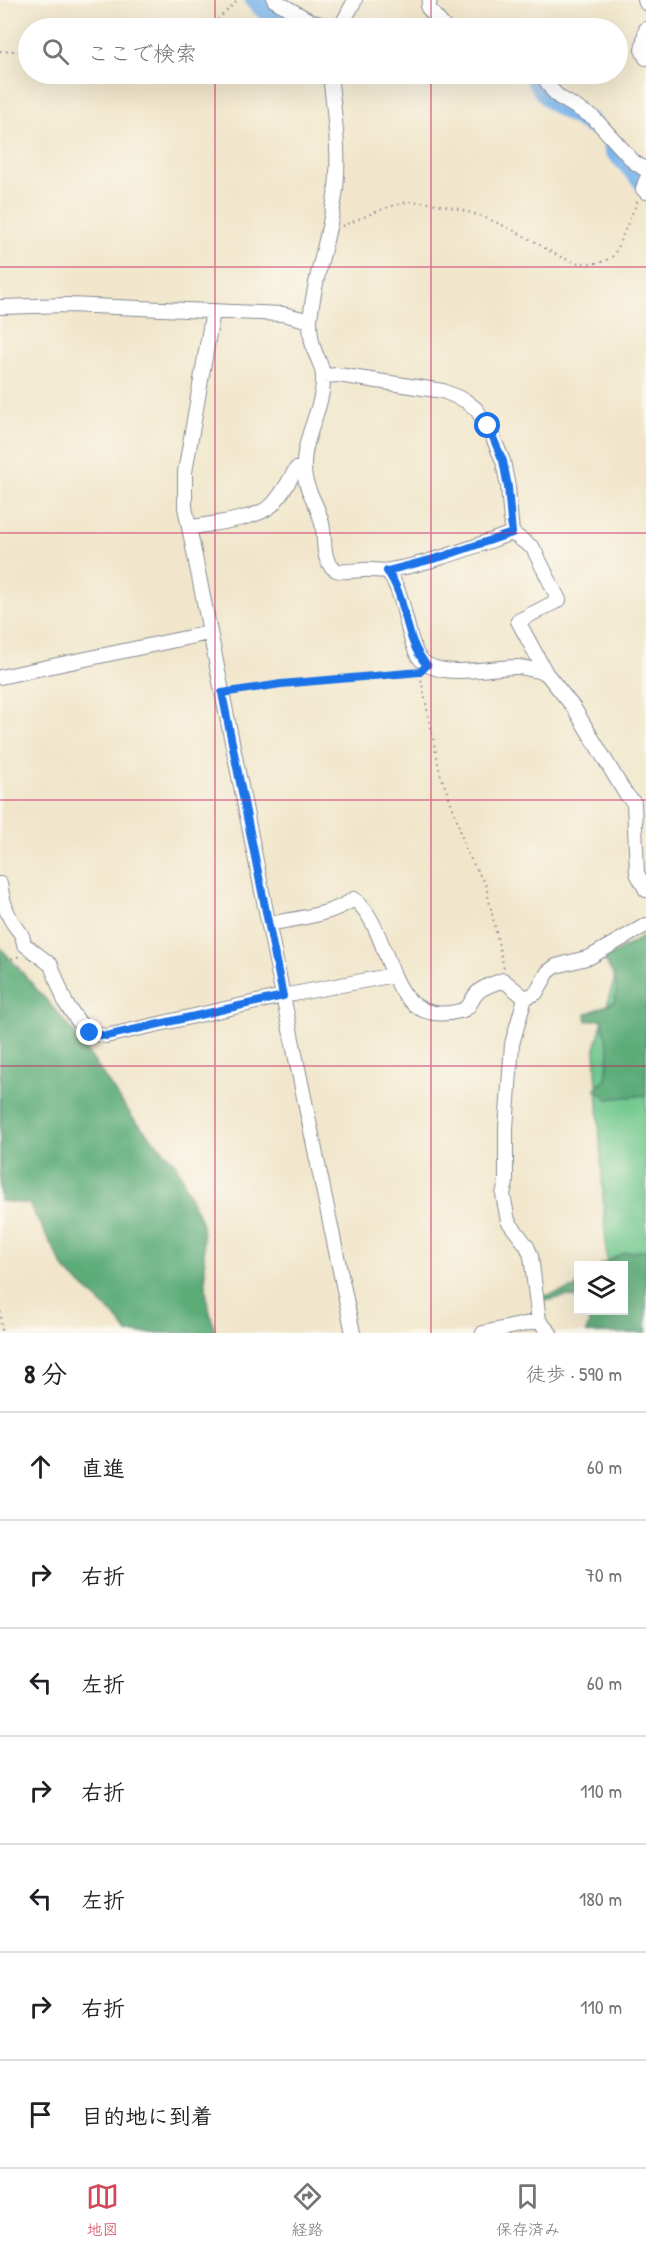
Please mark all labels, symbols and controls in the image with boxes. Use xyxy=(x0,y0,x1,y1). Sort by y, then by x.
search box xyxy=(18,18,628,84)
icon: search xyxy=(39,35,72,68)
text: ここで検索 xyxy=(87,38,197,68)
route start xyxy=(474,412,500,438)
route end xyxy=(76,1019,102,1045)
map controls xyxy=(574,1261,628,1315)
button: layers xyxy=(574,1261,628,1315)
text: 8 分 xyxy=(24,1356,67,1391)
text: 徒歩 · 590 m xyxy=(526,1360,622,1387)
icon: ahead xyxy=(24,1450,57,1483)
text: 直進 xyxy=(81,1453,125,1483)
text: 60 m xyxy=(587,1453,622,1480)
icon: right xyxy=(24,1558,57,1591)
text: 右折 xyxy=(81,1561,125,1591)
text: 70 m xyxy=(585,1561,622,1588)
icon: left xyxy=(24,1666,57,1699)
text: 左折 xyxy=(81,1669,125,1699)
text: 60 m xyxy=(587,1669,622,1696)
icon: right xyxy=(24,1774,57,1807)
text: 右折 xyxy=(81,1777,125,1807)
text: 110 m xyxy=(580,1777,622,1804)
icon: left xyxy=(24,1882,57,1915)
text: 左折 xyxy=(81,1885,125,1915)
text: 180 m xyxy=(579,1885,622,1912)
icon: right xyxy=(24,1990,57,2023)
text: 右折 xyxy=(81,1993,125,2023)
text: 110 m xyxy=(580,1993,622,2020)
icon: arrive xyxy=(24,2098,57,2131)
text: 目的地に到着 xyxy=(81,2101,213,2131)
tab: 地図 xyxy=(86,2180,119,2240)
tab: 経路 xyxy=(291,2180,324,2240)
tab: 保存済み xyxy=(496,2180,560,2240)

